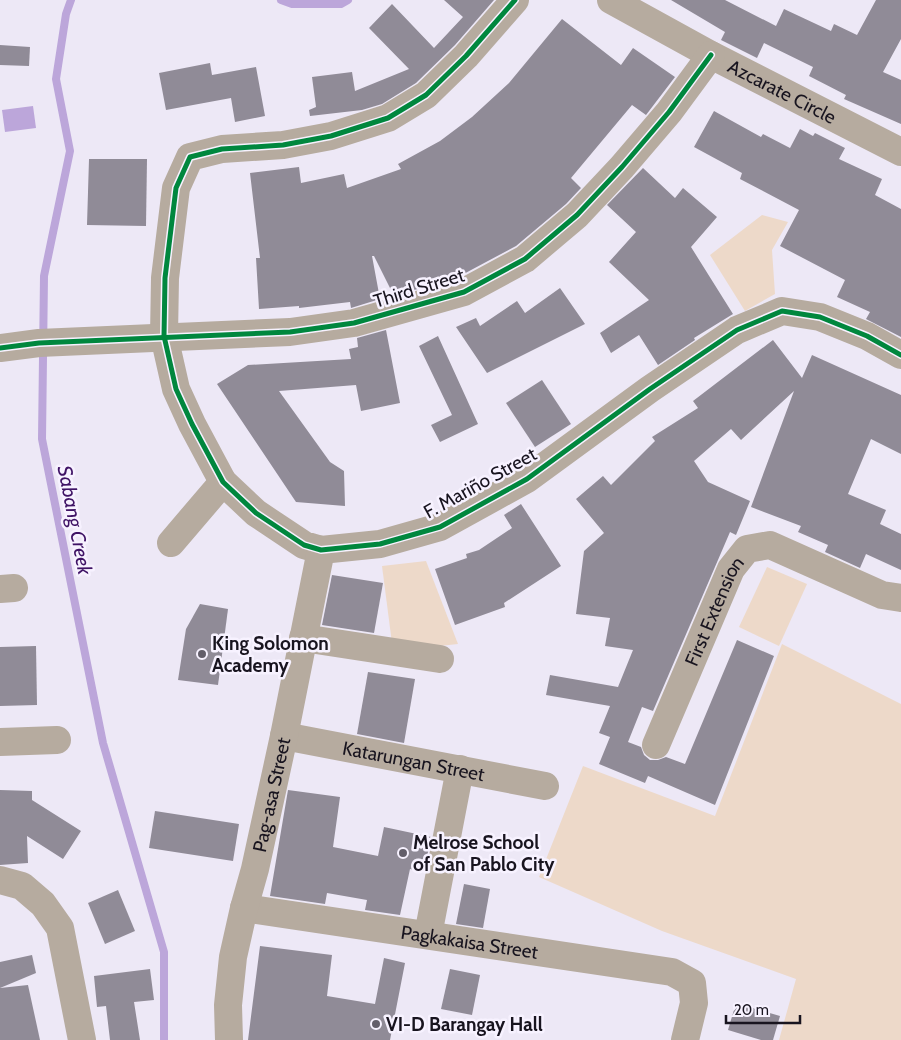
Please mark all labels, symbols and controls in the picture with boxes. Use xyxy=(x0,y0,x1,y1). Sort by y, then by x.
street label: Azcarate Circle xyxy=(724,54,840,129)
street label: Third Street xyxy=(371,263,468,313)
street label: F. Mariño Street xyxy=(420,442,541,523)
water label: Sabang Creek xyxy=(53,463,98,578)
street label: First Extension xyxy=(680,551,748,669)
place label: King Solomon Academy xyxy=(212,632,329,677)
marker: King Solomon Academy xyxy=(196,648,208,660)
street label: Pag-asa Street xyxy=(248,735,295,854)
street label: Katarungan Street xyxy=(341,736,487,786)
place label: Melrose School of San Pablo City xyxy=(413,831,555,876)
marker: Melrose School of San Pablo City xyxy=(397,847,409,859)
street label: Pagkakaisa Street xyxy=(399,920,540,963)
scale bar xyxy=(726,992,800,1024)
text: 20 m xyxy=(734,1001,769,1019)
place label: VI-D Barangay Hall xyxy=(386,1013,543,1036)
marker: VI-D Barangay Hall xyxy=(370,1018,382,1030)

